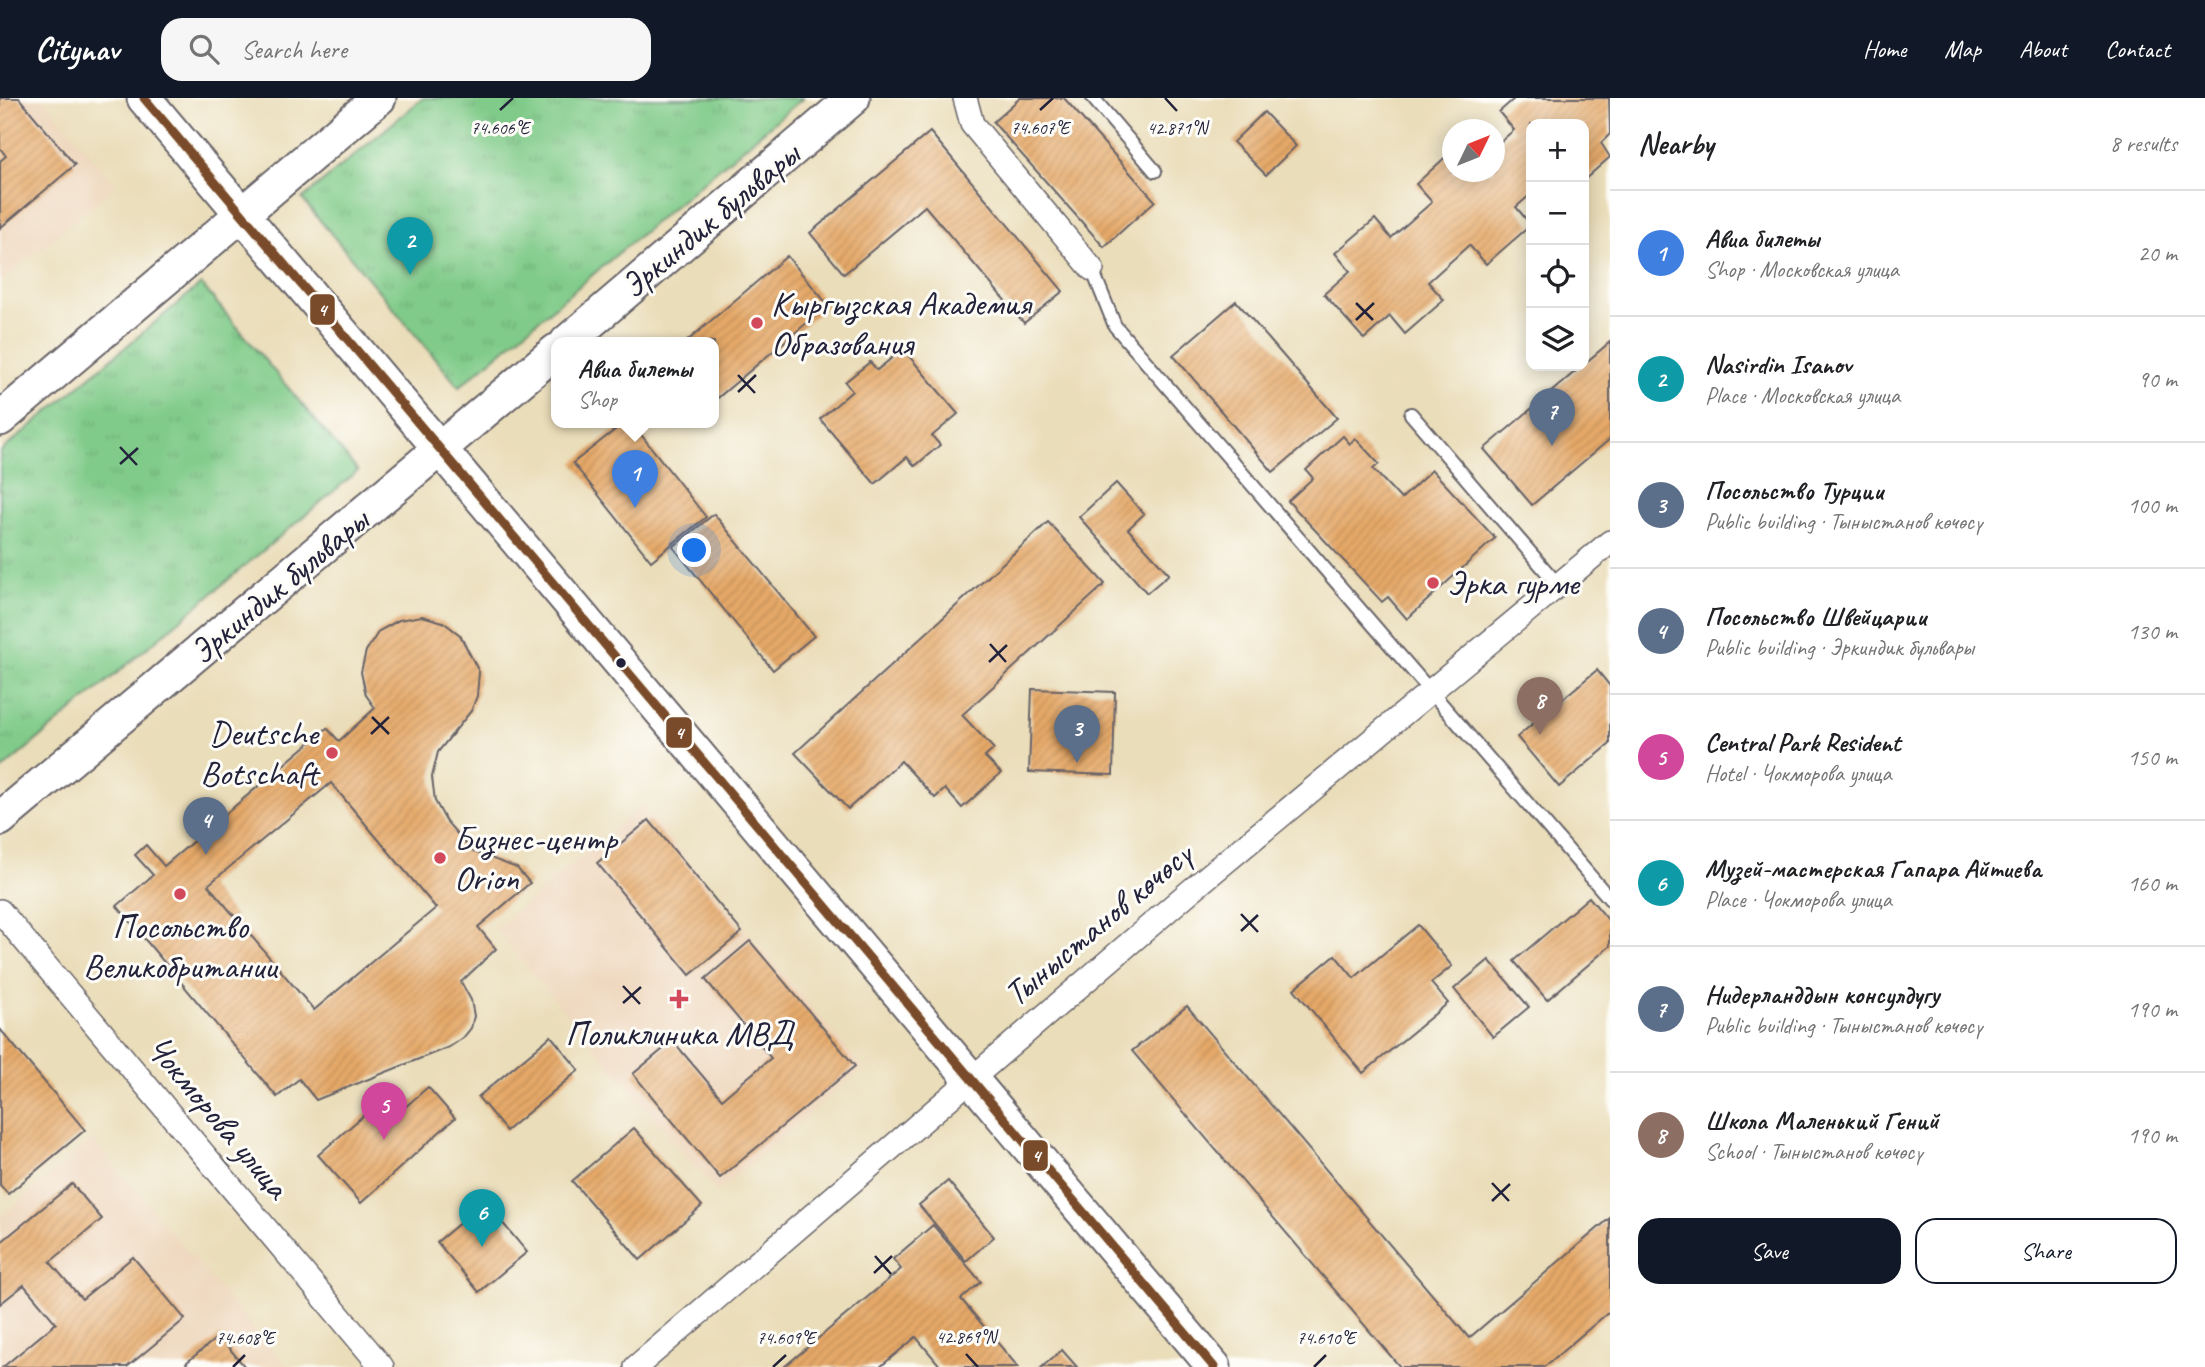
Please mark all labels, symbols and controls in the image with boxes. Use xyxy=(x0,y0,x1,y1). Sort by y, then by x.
search box xyxy=(161,18,651,81)
text: Citynav xyxy=(35,28,119,70)
icon: search xyxy=(185,30,223,68)
text: Search here xyxy=(241,33,347,66)
text: Home xyxy=(1863,34,1906,64)
text: Map xyxy=(1944,34,1981,64)
text: About xyxy=(2019,34,2067,64)
text: Contact xyxy=(2105,34,2170,64)
text: 74.606°E xyxy=(471,117,532,139)
text: 74.607°E xyxy=(1011,117,1072,139)
text: 42.871°N xyxy=(1147,117,1210,139)
north arrow xyxy=(1442,119,1505,182)
map controls xyxy=(1526,119,1589,371)
button: + xyxy=(1526,119,1589,182)
text: Nearby xyxy=(1638,125,1714,163)
text: 8 results xyxy=(2110,129,2177,158)
street label: Эркиндик бульвары xyxy=(611,131,811,308)
button: − xyxy=(1526,182,1589,245)
pin: 2 xyxy=(387,217,433,275)
text: Авиа билеты xyxy=(1705,222,1819,255)
text: 1 xyxy=(1656,239,1666,268)
text: 20 m xyxy=(2138,239,2177,268)
button: locate xyxy=(1526,245,1589,308)
text: Shop · Московская улица xyxy=(1705,255,1899,284)
place label: Кыргызская Академия Образования xyxy=(771,281,1033,366)
line badge: 4 xyxy=(309,293,336,326)
text: 4 xyxy=(318,298,329,322)
button: layers xyxy=(1526,308,1589,371)
marker: Кыргызская Академия Образования xyxy=(749,315,765,331)
popup xyxy=(551,337,719,428)
text: Nasirdin Isanov xyxy=(1705,348,1851,381)
text: Авиа билеты xyxy=(578,352,692,385)
text: 2 xyxy=(1656,365,1666,394)
text: 90 m xyxy=(2138,365,2177,394)
text: Place · Московская улица xyxy=(1705,381,1900,410)
text: Shop xyxy=(578,385,617,414)
pin: 7 xyxy=(1529,388,1575,446)
pin: 1 xyxy=(612,450,658,508)
text: Посольство Турции xyxy=(1705,474,1883,507)
text: 3 xyxy=(1656,491,1666,520)
text: 100 m xyxy=(2128,491,2177,520)
street label: Эркиндик бульвары xyxy=(180,497,380,674)
text: Public building · Тыныстанов көчөсү xyxy=(1705,507,1983,536)
your location xyxy=(677,533,711,567)
place label: Эрка гурме xyxy=(1447,561,1581,606)
marker: Эрка гурме xyxy=(1425,575,1441,591)
text: Посольство Швейцарии xyxy=(1705,600,1926,633)
text: 4 xyxy=(1656,617,1666,646)
text: 130 m xyxy=(2128,617,2177,646)
text: Public building · Эркиндик бульвары xyxy=(1705,633,1974,662)
unlabelled marker xyxy=(614,656,628,670)
pin: 8 xyxy=(1517,677,1563,735)
pin: 3 xyxy=(1054,705,1100,763)
place label: Deutsche Botschaft xyxy=(200,711,322,796)
line badge: 4 xyxy=(665,716,693,749)
text: 4 xyxy=(675,721,686,745)
text: Central Park Resident xyxy=(1705,726,1900,759)
text: 5 xyxy=(1656,743,1666,772)
text: 150 m xyxy=(2128,743,2177,772)
marker: Deutsche Botschaft xyxy=(324,745,340,761)
text: Hotel · Чокморова улица xyxy=(1705,759,1891,788)
pin: 4 xyxy=(183,797,229,855)
place label: Бизнес-центр Orion xyxy=(454,816,619,901)
street label: Тыныстанов көчөсү xyxy=(994,830,1204,1016)
marker: Бизнес-центр Orion xyxy=(432,850,448,866)
text: Музей-мастерская Гапара Айтиева xyxy=(1705,852,2041,885)
text: 6 xyxy=(1656,869,1666,898)
text: 160 m xyxy=(2128,869,2177,898)
text: Place · Чокморова улица xyxy=(1705,885,1892,914)
marker: Посольство Великобритании xyxy=(172,886,188,902)
place label: Посольство Великобритании xyxy=(83,904,279,989)
text: Нидерланддын консулдугу xyxy=(1705,978,1939,1011)
marker: Поликлиника МВД xyxy=(669,989,689,1009)
text: 7 xyxy=(1656,995,1666,1024)
text: 190 m xyxy=(2128,995,2177,1024)
place label: Поликлиника МВД xyxy=(565,1011,796,1056)
text: Public building · Тыныстанов көчөсү xyxy=(1705,1011,1983,1040)
street label: Чокморова улица xyxy=(137,1026,301,1210)
pin: 5 xyxy=(361,1082,407,1140)
text: Школа Маленький Гений xyxy=(1705,1104,1939,1137)
text: 8 xyxy=(1656,1121,1666,1150)
text: 190 m xyxy=(2128,1121,2177,1150)
text: School · Тыныстанов көчөсү xyxy=(1705,1137,1923,1166)
line badge: 4 xyxy=(1022,1139,1049,1172)
text: 4 xyxy=(1032,1144,1043,1168)
pin: 6 xyxy=(459,1189,505,1247)
button: Save xyxy=(1638,1218,1901,1284)
button: Share xyxy=(1915,1218,2177,1284)
text: 42.869°N xyxy=(936,1326,999,1348)
text: 74.608°E xyxy=(216,1327,277,1349)
text: 74.609°E xyxy=(757,1327,818,1349)
text: 74.610°E xyxy=(1297,1327,1358,1349)

